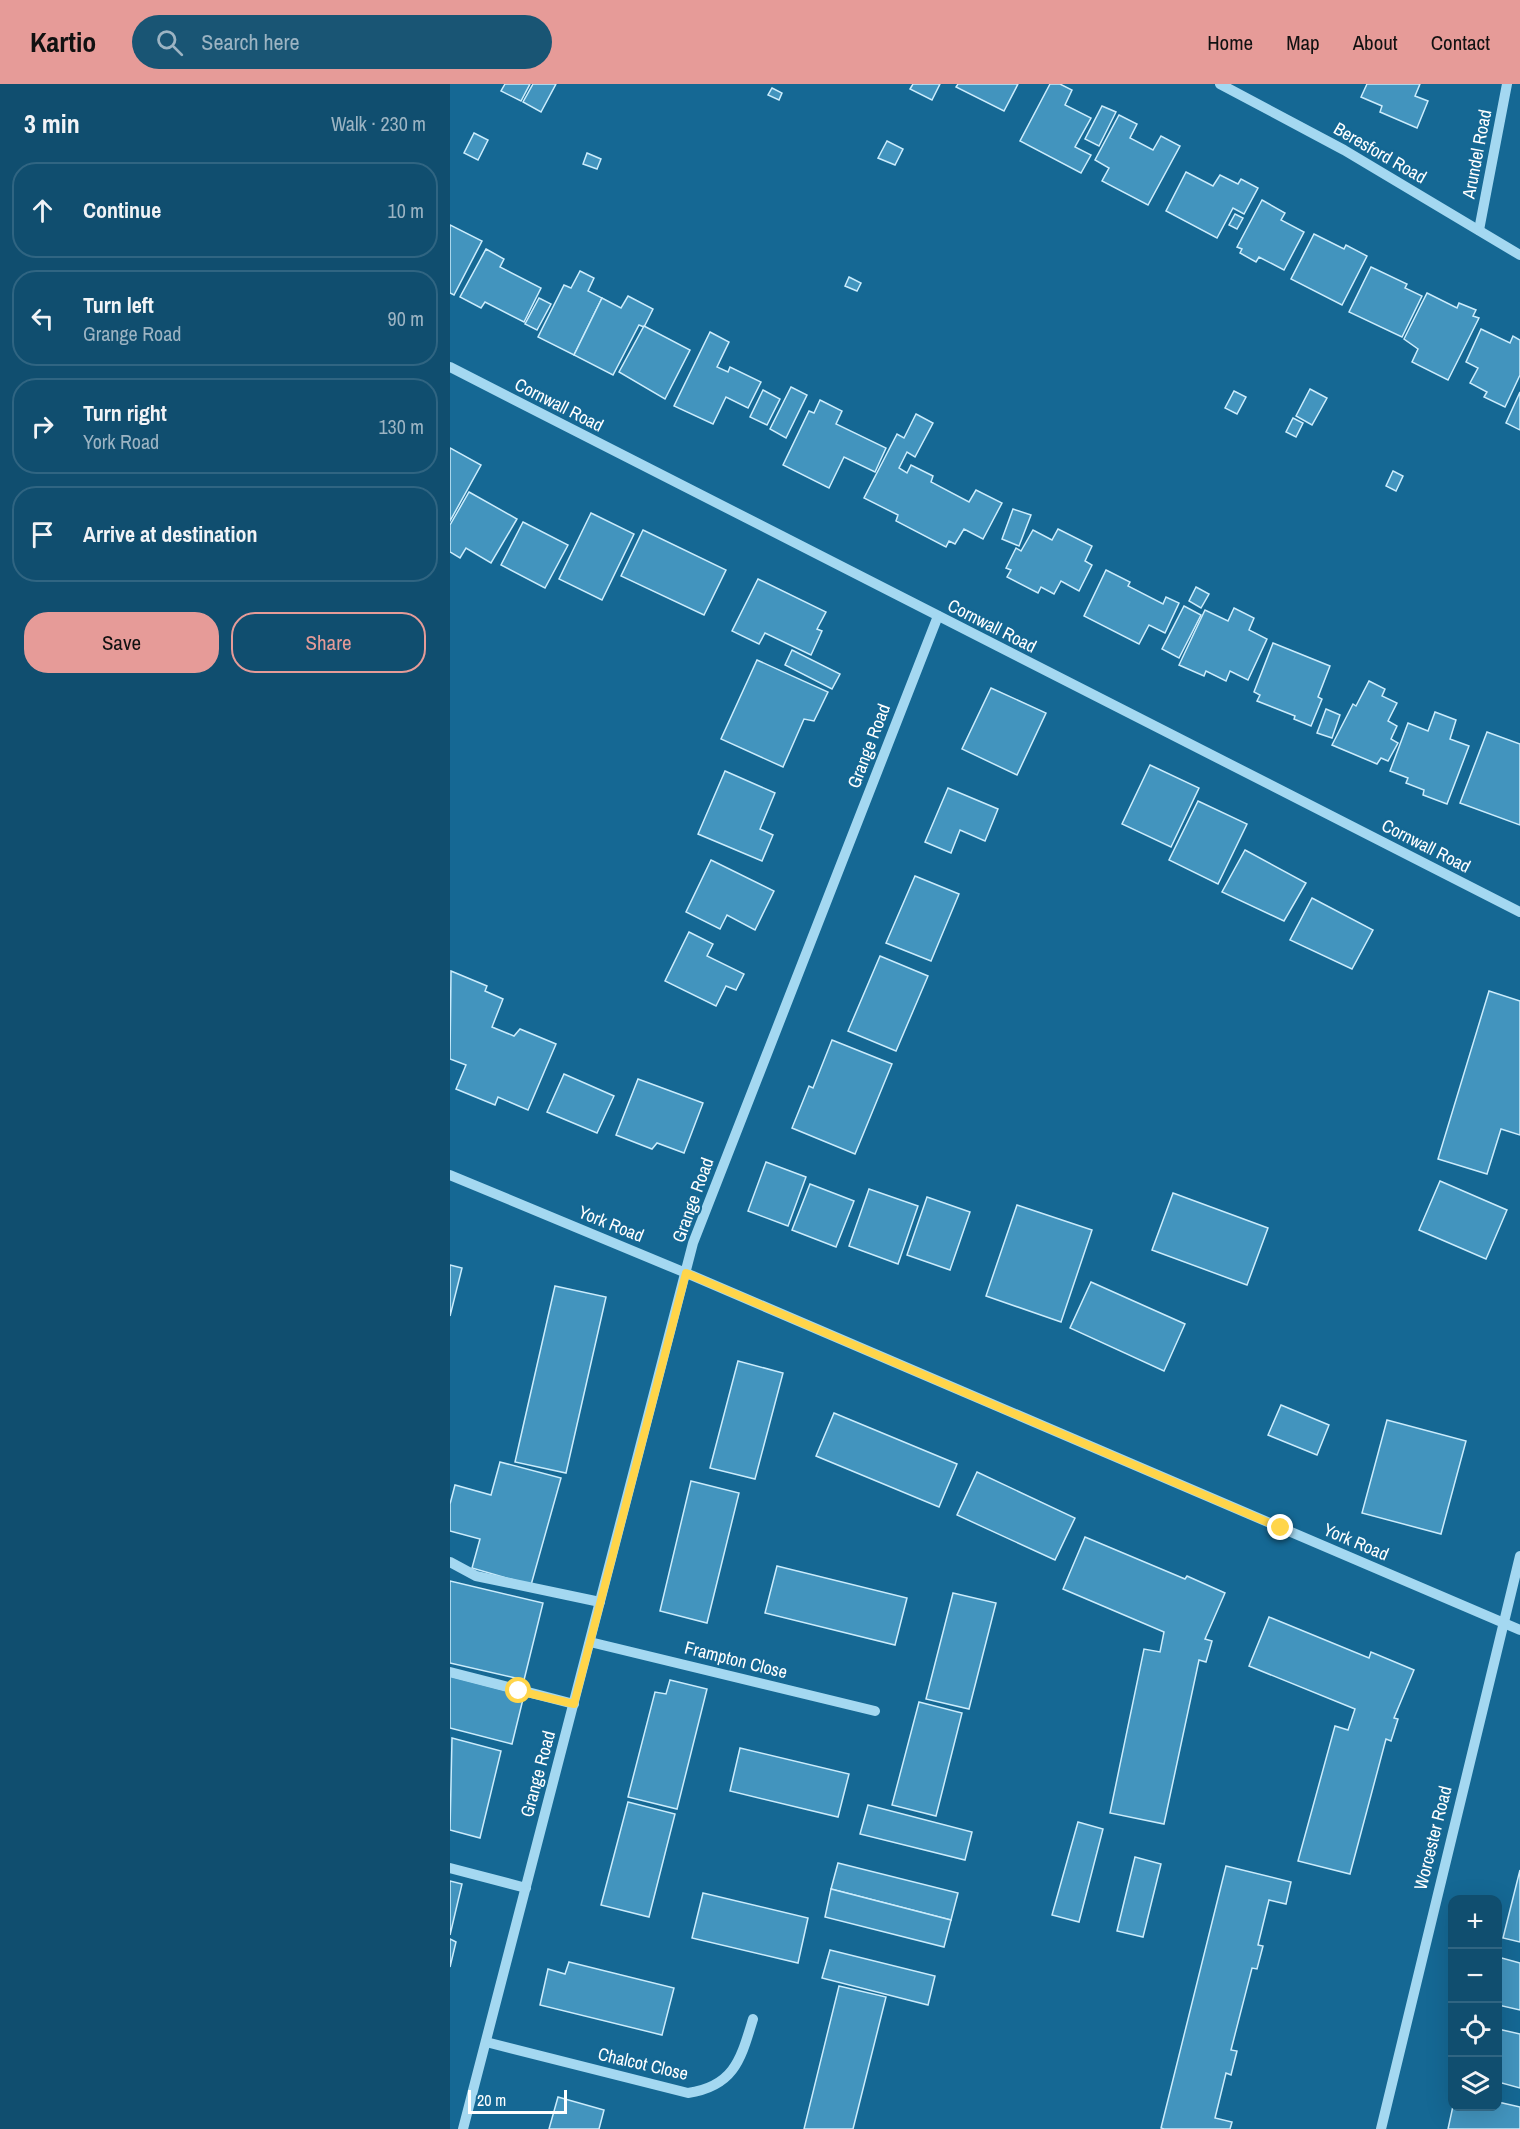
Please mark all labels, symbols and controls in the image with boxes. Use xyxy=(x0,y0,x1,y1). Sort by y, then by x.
search box xyxy=(132,15,552,69)
text: Kartio xyxy=(30,23,96,61)
icon: search xyxy=(153,26,186,59)
text: Search here xyxy=(201,27,300,57)
text: Home xyxy=(1207,28,1253,57)
text: Map xyxy=(1286,28,1320,57)
text: About xyxy=(1353,28,1398,57)
text: Contact xyxy=(1431,28,1490,57)
text: 3 min xyxy=(24,106,80,141)
street label: Arundel Road xyxy=(1455,107,1497,202)
text: Walk · 230 m xyxy=(331,110,426,137)
street label: Beresford Road xyxy=(1329,116,1431,189)
icon: ahead xyxy=(26,194,59,227)
text: Continue xyxy=(83,195,161,225)
text: 10 m xyxy=(388,197,424,224)
text: Turn left xyxy=(83,290,154,320)
icon: left xyxy=(26,302,59,335)
text: 90 m xyxy=(388,305,424,332)
text: Grange Road xyxy=(83,320,181,347)
street label: Cornwall Road xyxy=(510,371,608,438)
text: Turn right xyxy=(83,398,167,428)
icon: right xyxy=(26,410,59,443)
text: 130 m xyxy=(378,413,424,440)
text: York Road xyxy=(83,428,159,455)
icon: arrive xyxy=(26,518,59,551)
text: Arrive at destination xyxy=(83,519,257,549)
street label: Cornwall Road xyxy=(943,592,1041,659)
button: Save xyxy=(24,612,219,673)
button: Share xyxy=(231,612,426,673)
street label: Grange Road xyxy=(841,700,896,792)
street label: Cornwall Road xyxy=(1377,812,1475,879)
street label: Grange Road xyxy=(666,1154,719,1246)
street label: York Road xyxy=(575,1199,648,1248)
route end xyxy=(1267,1514,1293,1540)
street label: York Road xyxy=(1320,1517,1393,1566)
street label: Frampton Close xyxy=(682,1635,790,1684)
route start xyxy=(505,1677,531,1703)
street label: Grange Road xyxy=(514,1728,561,1820)
street label: Worcester Road xyxy=(1408,1783,1458,1893)
map controls xyxy=(1448,1895,1502,2111)
button: + xyxy=(1448,1895,1502,1949)
button: − xyxy=(1448,1949,1502,2003)
button: locate xyxy=(1448,2003,1502,2057)
street label: Chalcot Close xyxy=(596,2041,691,2086)
button: layers xyxy=(1448,2057,1502,2111)
scale bar xyxy=(468,2087,567,2114)
text: 20 m xyxy=(477,2089,506,2111)

